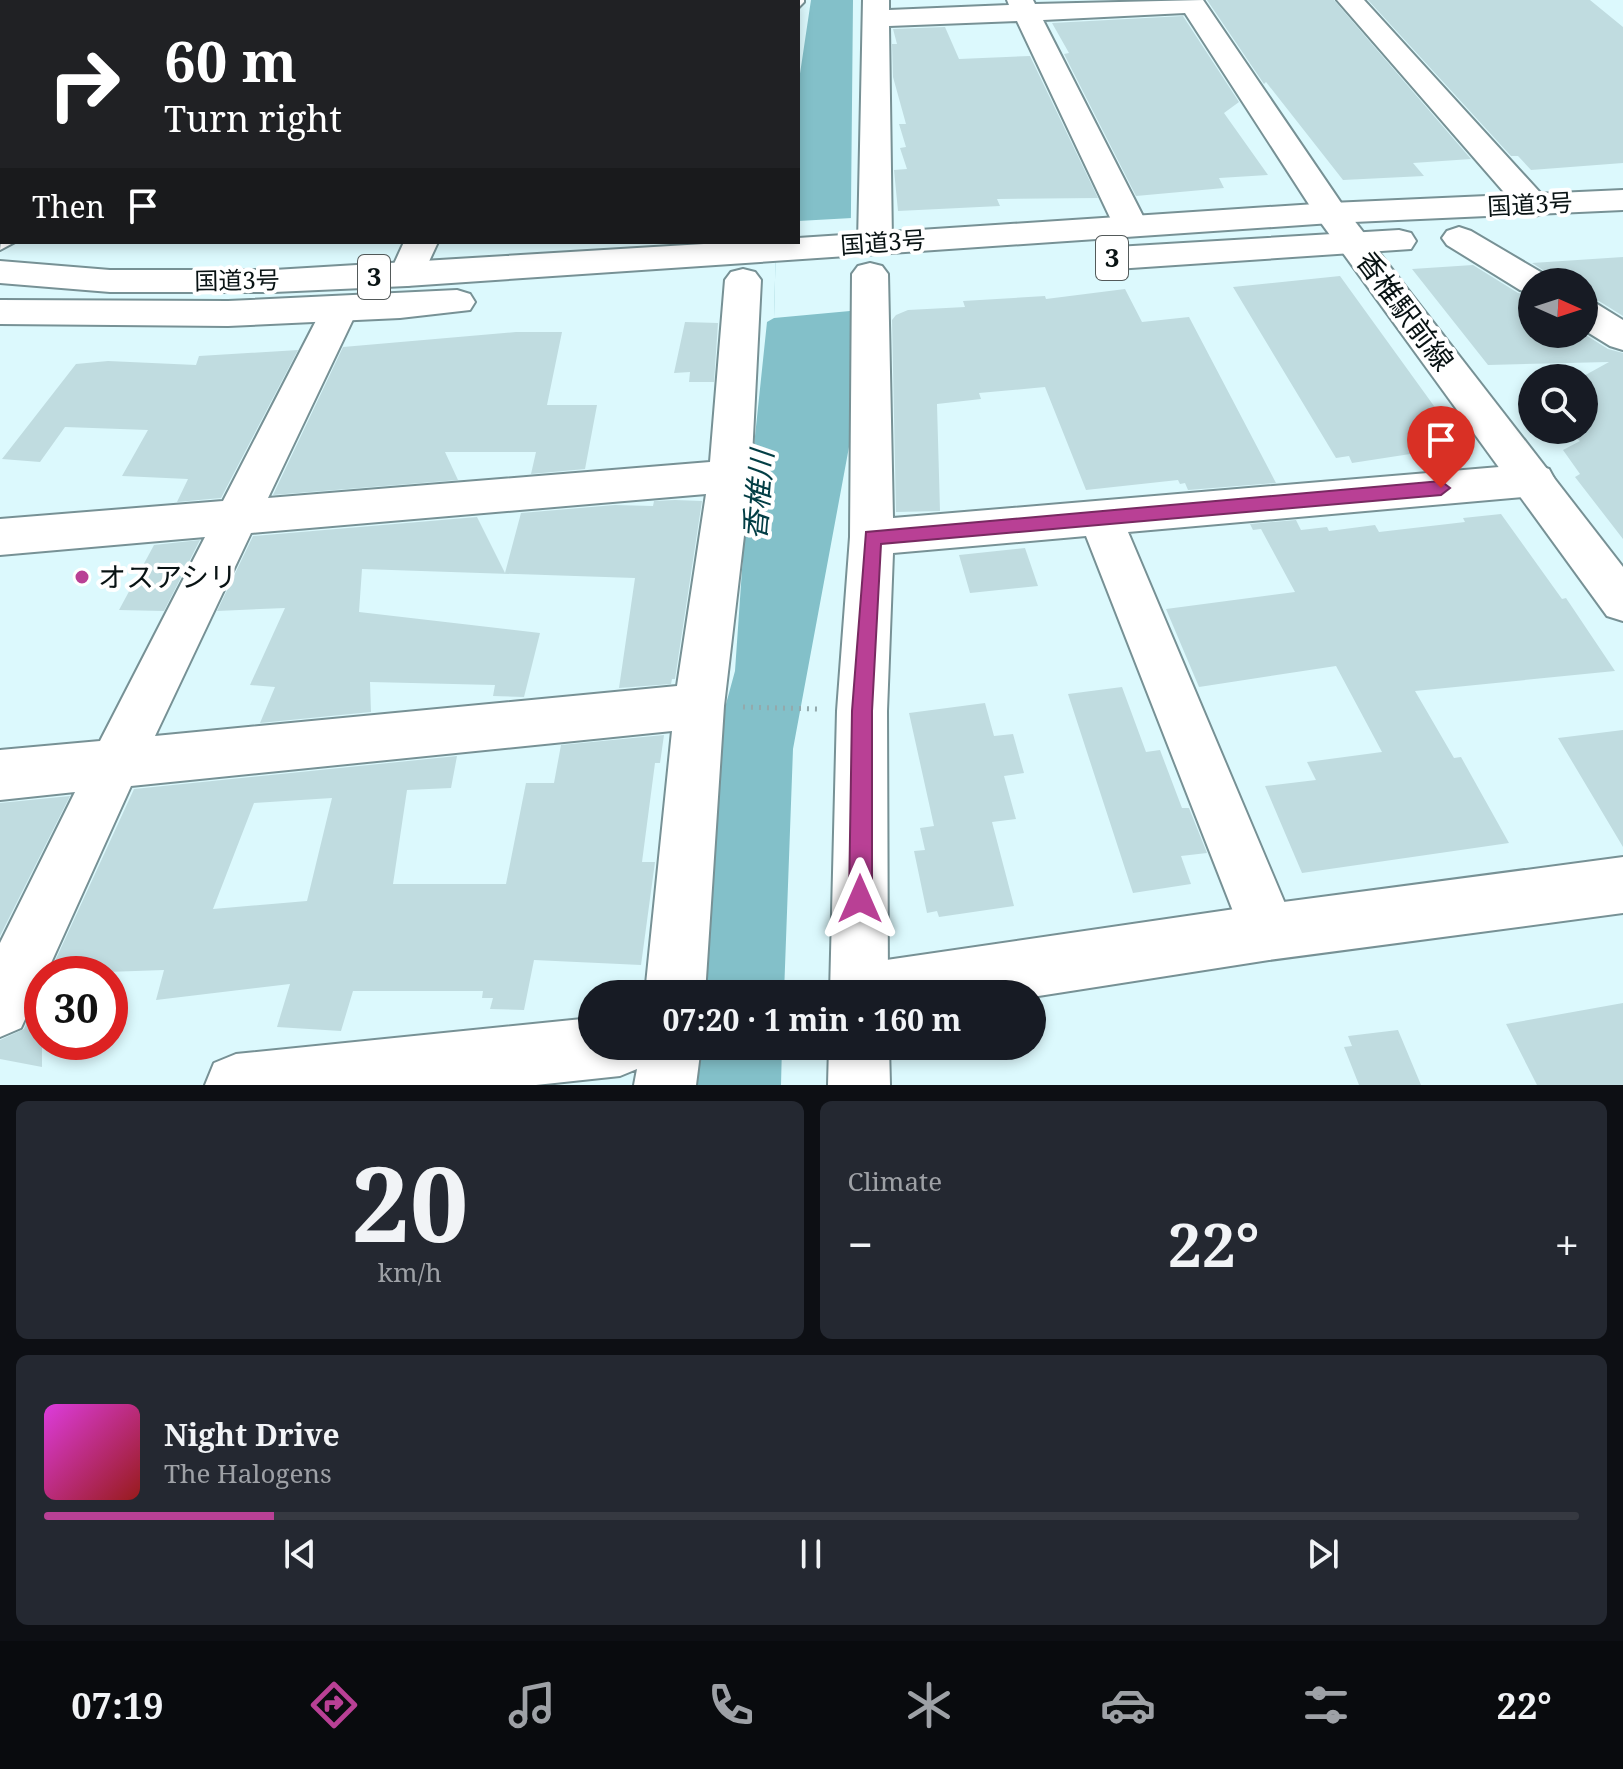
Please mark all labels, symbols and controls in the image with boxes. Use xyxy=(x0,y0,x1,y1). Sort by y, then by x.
text: 60 m xyxy=(164,22,297,98)
icon: right xyxy=(32,32,136,136)
text: Turn right xyxy=(164,94,342,143)
icon: arrive xyxy=(121,184,165,228)
street label: 国道3号 xyxy=(1486,185,1573,222)
text: Then xyxy=(32,186,105,227)
street label: 国道3号 xyxy=(839,222,927,261)
road number: 3 xyxy=(1096,236,1128,280)
street label: 香椎駅前線 xyxy=(1348,243,1463,378)
road number: 3 xyxy=(358,255,390,299)
street label: 国道3号 xyxy=(194,262,280,297)
north arrow xyxy=(1518,268,1598,348)
map controls xyxy=(1518,268,1598,444)
button: search xyxy=(1518,364,1598,444)
pin xyxy=(1407,406,1475,488)
icon: arrive xyxy=(1419,418,1463,462)
water label: 香椎川 xyxy=(733,445,782,541)
place label: オスアシリ xyxy=(98,557,237,595)
marker: オスアシリ xyxy=(73,568,91,586)
position arrow xyxy=(818,857,902,941)
speed limit sign: 30 xyxy=(24,956,128,1060)
text: 07:20 · 1 min · 160 m xyxy=(663,999,961,1040)
text: 20 xyxy=(351,1131,469,1272)
text: Climate xyxy=(848,1163,942,1199)
text: 22° xyxy=(1168,1203,1260,1285)
text: − xyxy=(848,1214,873,1274)
text: + xyxy=(1554,1214,1579,1274)
text: km/h xyxy=(378,1254,442,1290)
text: Night Drive xyxy=(164,1414,340,1455)
text: The Halogens xyxy=(164,1455,332,1491)
icon: previous xyxy=(278,1532,322,1576)
icon: pause xyxy=(789,1532,833,1576)
icon: next xyxy=(1301,1532,1345,1576)
icon: directions xyxy=(306,1677,362,1733)
icon: music xyxy=(504,1677,560,1733)
icon: phone xyxy=(703,1677,759,1733)
icon: climate xyxy=(901,1677,957,1733)
icon: car xyxy=(1100,1677,1156,1733)
icon: filters xyxy=(1298,1677,1354,1733)
text: 07:19 xyxy=(71,1681,164,1730)
text: 22° xyxy=(1497,1681,1552,1730)

